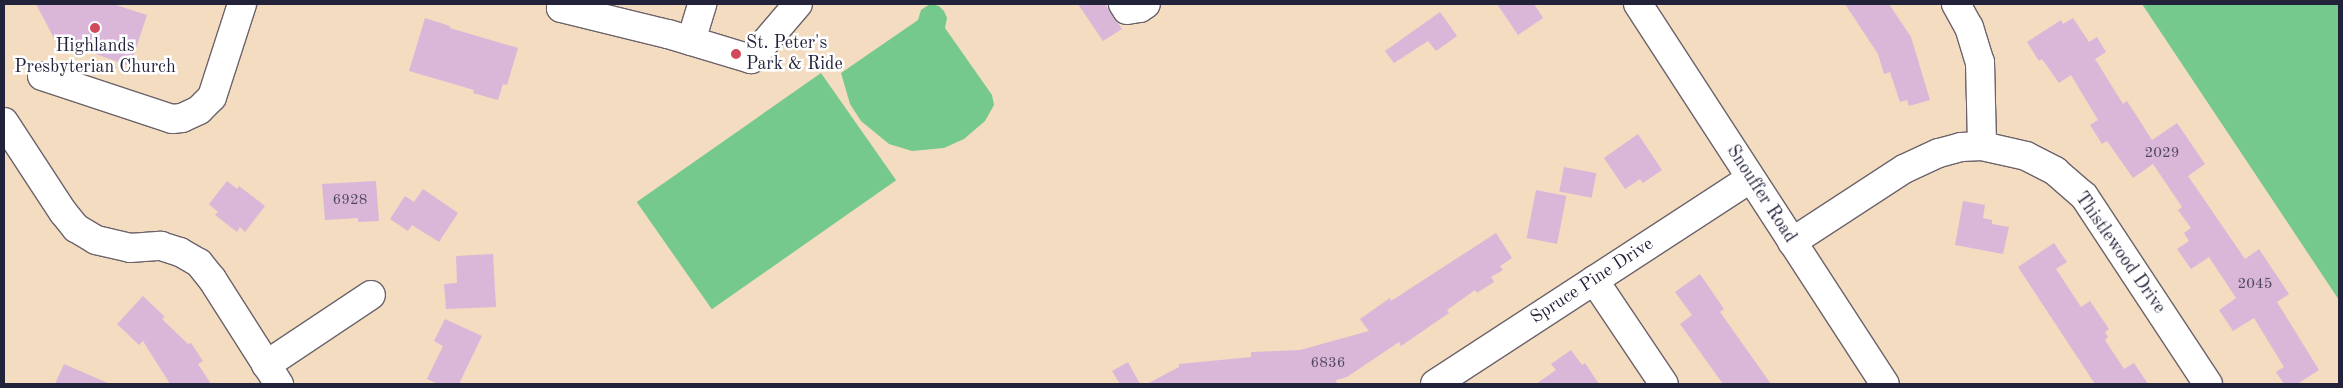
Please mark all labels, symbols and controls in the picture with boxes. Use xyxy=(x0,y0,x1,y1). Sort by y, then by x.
marker: Highlands Presbyterian Church xyxy=(89,22,101,34)
place label: St. Peter's Park & Ride xyxy=(746,33,843,76)
place label: Highlands Presbyterian Church xyxy=(14,36,176,78)
marker: St. Peter's Park & Ride xyxy=(730,48,742,60)
street label: Snouffer Road xyxy=(1721,141,1801,247)
house number: 2029 xyxy=(2145,145,2179,163)
street label: Thistlewood Drive xyxy=(2070,188,2170,318)
house number: 6928 xyxy=(333,192,367,210)
street label: Spruce Pine Drive xyxy=(1527,233,1657,329)
house number: 2045 xyxy=(2238,276,2272,294)
house number: 6836 xyxy=(1311,355,1345,373)

